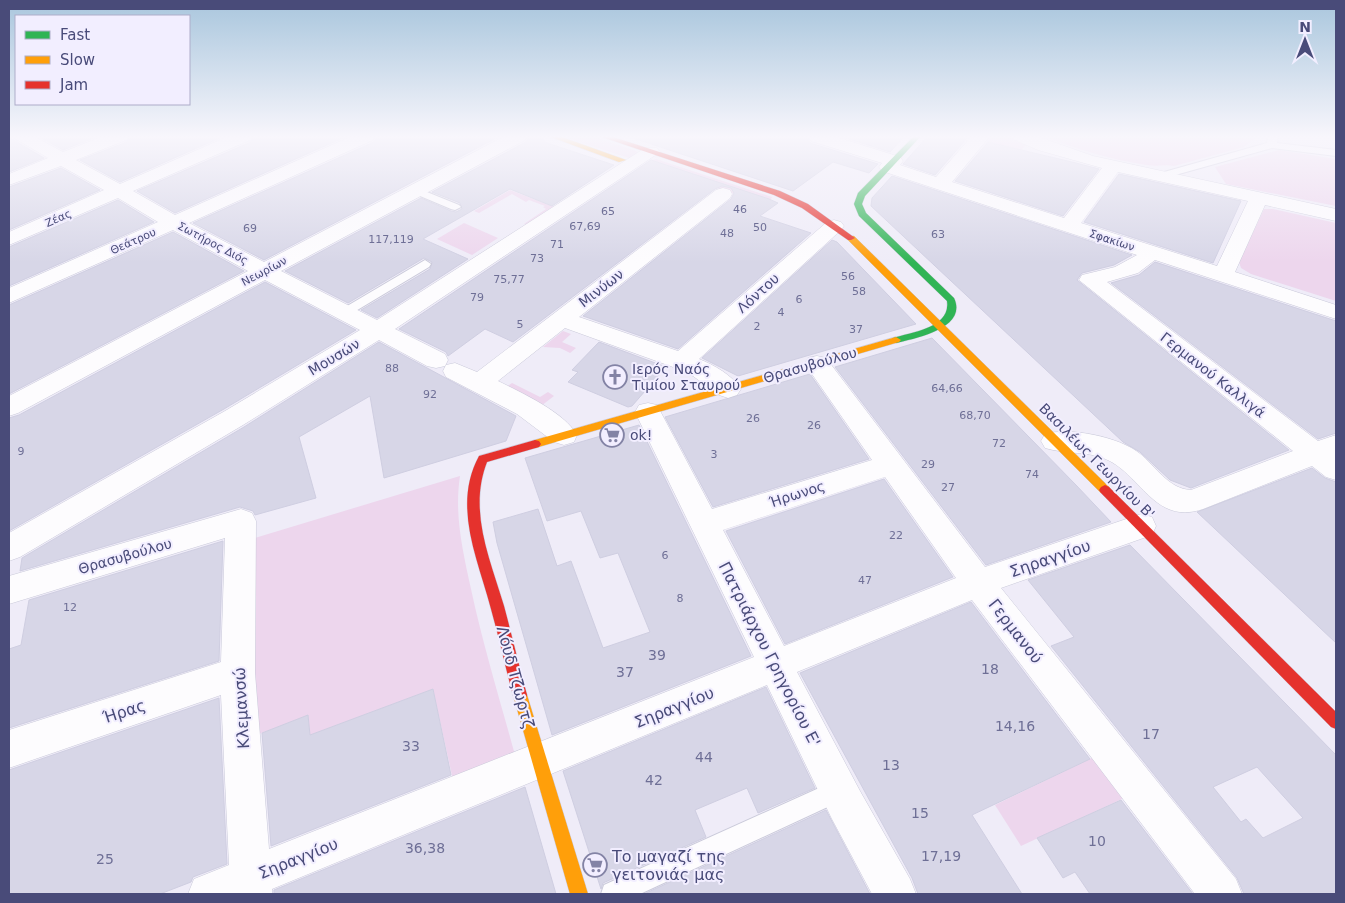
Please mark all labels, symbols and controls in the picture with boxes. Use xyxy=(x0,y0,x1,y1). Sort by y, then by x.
legend xyxy=(15,15,190,105)
north arrow xyxy=(1280,15,1330,65)
text: N xyxy=(1299,19,1311,35)
text: Fast xyxy=(60,26,90,44)
text: Slow xyxy=(60,51,95,69)
text: Jam xyxy=(59,76,88,94)
house number: 46 xyxy=(733,203,747,216)
house number: 65 xyxy=(601,205,615,218)
street label: Ζέας xyxy=(43,207,73,230)
street label: Σωτήρος Διός xyxy=(175,219,250,267)
house number: 67,69 xyxy=(569,220,601,233)
house number: 50 xyxy=(753,221,767,234)
house number: 69 xyxy=(243,222,257,235)
street label: Θεάτρου xyxy=(108,226,158,257)
house number: 48 xyxy=(720,227,734,240)
street label: Σφακίων xyxy=(1087,227,1136,254)
house number: 63 xyxy=(931,228,945,241)
house number: 117,119 xyxy=(368,233,414,246)
house number: 71 xyxy=(550,238,564,251)
house number: 73 xyxy=(530,252,544,265)
street label: Νεωρίων xyxy=(239,254,289,289)
street label: Μινύων xyxy=(575,265,627,310)
street label: Λόντου xyxy=(734,270,782,316)
house number: 56 xyxy=(841,270,855,283)
house number: 75,77 xyxy=(493,273,525,286)
house number: 58 xyxy=(852,285,866,298)
house number: 79 xyxy=(470,291,484,304)
house number: 6 xyxy=(796,293,803,306)
house number: 4 xyxy=(778,306,785,319)
house number: 5 xyxy=(517,318,524,331)
house number: 2 xyxy=(754,320,761,333)
house number: 37 xyxy=(849,323,863,336)
street label: Γερμανού Καλλιγά xyxy=(1157,329,1269,421)
street label: Μουσών xyxy=(305,335,363,379)
street label: Θρασυβούλου xyxy=(761,344,859,386)
place label: Ιερός Ναός Τιμίου Σταυρού xyxy=(631,361,740,393)
house number: 88 xyxy=(385,362,399,375)
church icon: Ιερός Ναός Τιμίου Σταυρού xyxy=(602,364,628,390)
house number: 64,66 xyxy=(931,382,963,395)
house number: 92 xyxy=(423,388,437,401)
street label: Βασιλέως Γεωργίου Β' xyxy=(1036,400,1158,522)
house number: 68,70 xyxy=(959,409,991,422)
house number: 26 xyxy=(746,412,760,425)
house number: 26 xyxy=(807,419,821,432)
supermarket icon: ok! xyxy=(599,422,625,448)
place label: ok! xyxy=(630,427,652,443)
house number: 72 xyxy=(992,437,1006,450)
house number: 9 xyxy=(18,445,25,458)
house number: 3 xyxy=(711,448,718,461)
house number: 29 xyxy=(921,458,935,471)
house number: 74 xyxy=(1025,468,1039,481)
street label: Ήρωνος xyxy=(766,478,827,511)
house number: 27 xyxy=(941,481,955,494)
house number: 22 xyxy=(889,529,903,542)
street label: Θρασυβούλου xyxy=(76,535,174,577)
street label: Σηραγγίου xyxy=(1007,536,1093,581)
house number: 6 xyxy=(662,549,669,562)
street label: Πατριάρχου Γρηγορίου Ε' xyxy=(715,559,824,750)
house number: 47 xyxy=(858,574,872,587)
house number: 8 xyxy=(677,592,684,605)
street label: Γερμανού xyxy=(985,595,1047,667)
house number: 12 xyxy=(63,601,77,614)
street label: Λόυδ Τζωρτζ xyxy=(493,624,538,730)
house number: 39 xyxy=(648,647,666,663)
house number: 18 xyxy=(981,661,999,677)
house number: 37 xyxy=(616,664,634,680)
street label: Κλεμανσώ xyxy=(230,667,253,749)
street label: Σηραγγίου xyxy=(632,683,717,732)
street label: Ήρας xyxy=(99,696,148,728)
house number: 14,16 xyxy=(995,718,1035,734)
house number: 17 xyxy=(1142,726,1160,742)
house number: 33 xyxy=(402,738,420,754)
house number: 44 xyxy=(695,749,713,765)
house number: 13 xyxy=(882,757,900,773)
house number: 42 xyxy=(645,772,663,788)
house number: 15 xyxy=(911,805,929,821)
house number: 10 xyxy=(1088,833,1106,849)
street label: Σηραγγίου xyxy=(256,834,341,883)
house number: 36,38 xyxy=(405,840,445,856)
place label: Το μαγαζί της γειτονιάς μας xyxy=(611,847,726,884)
house number: 17,19 xyxy=(921,848,961,864)
house number: 25 xyxy=(96,851,114,867)
supermarket icon: Το μαγαζί της γειτονιάς μας xyxy=(582,852,608,878)

